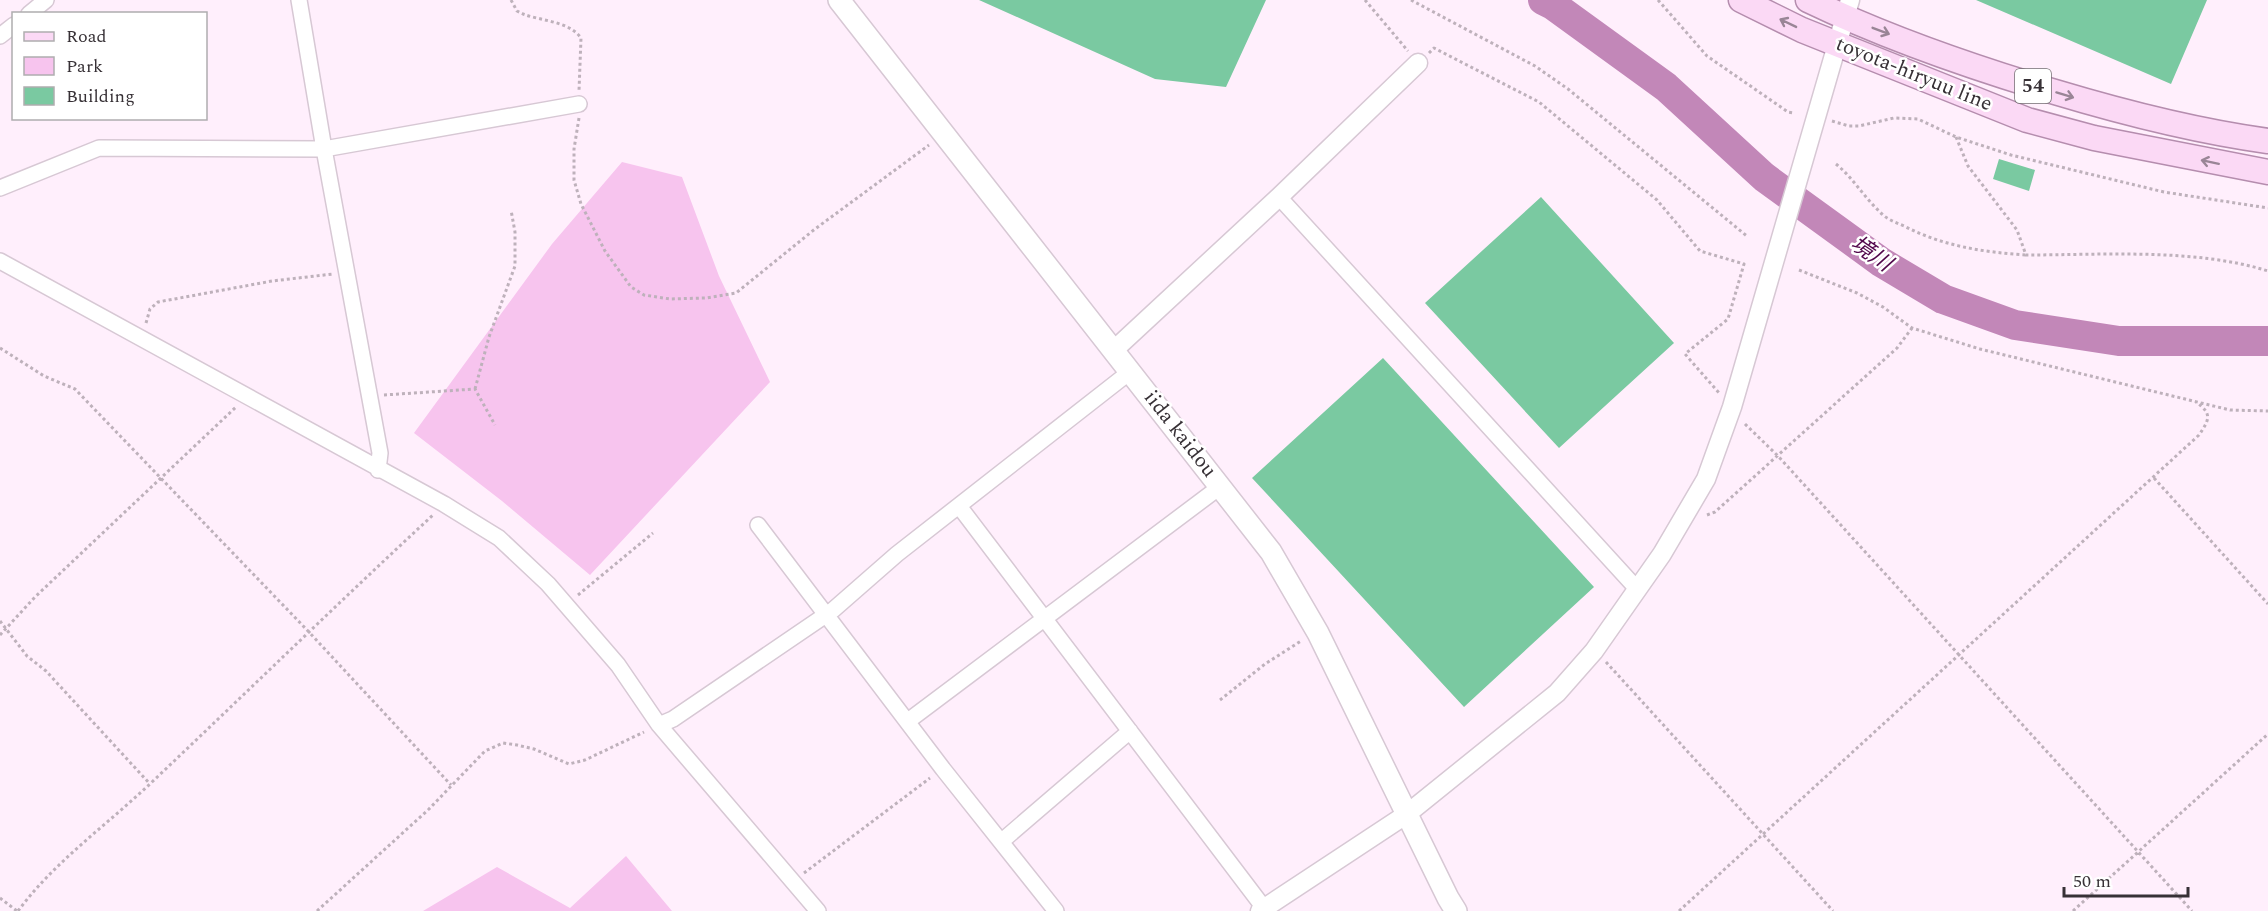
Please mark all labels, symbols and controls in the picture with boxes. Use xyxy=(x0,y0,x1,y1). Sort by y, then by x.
legend xyxy=(12,12,207,120)
one-way arrow xyxy=(1780,17,1798,29)
text: Road xyxy=(66,23,107,50)
one-way arrow xyxy=(1871,26,1890,37)
street label: toyota-hiryuu line xyxy=(1831,28,1997,120)
text: Park xyxy=(66,53,103,80)
road number: 54 xyxy=(2015,69,2051,103)
text: Building xyxy=(66,83,135,110)
one-way arrow xyxy=(2055,90,2074,101)
one-way arrow xyxy=(2201,156,2221,167)
water label: 境川 xyxy=(1844,228,1900,281)
street label: iida kaidou xyxy=(1136,383,1225,485)
scale bar xyxy=(2064,860,2188,898)
text: 50 m xyxy=(2073,868,2111,895)

